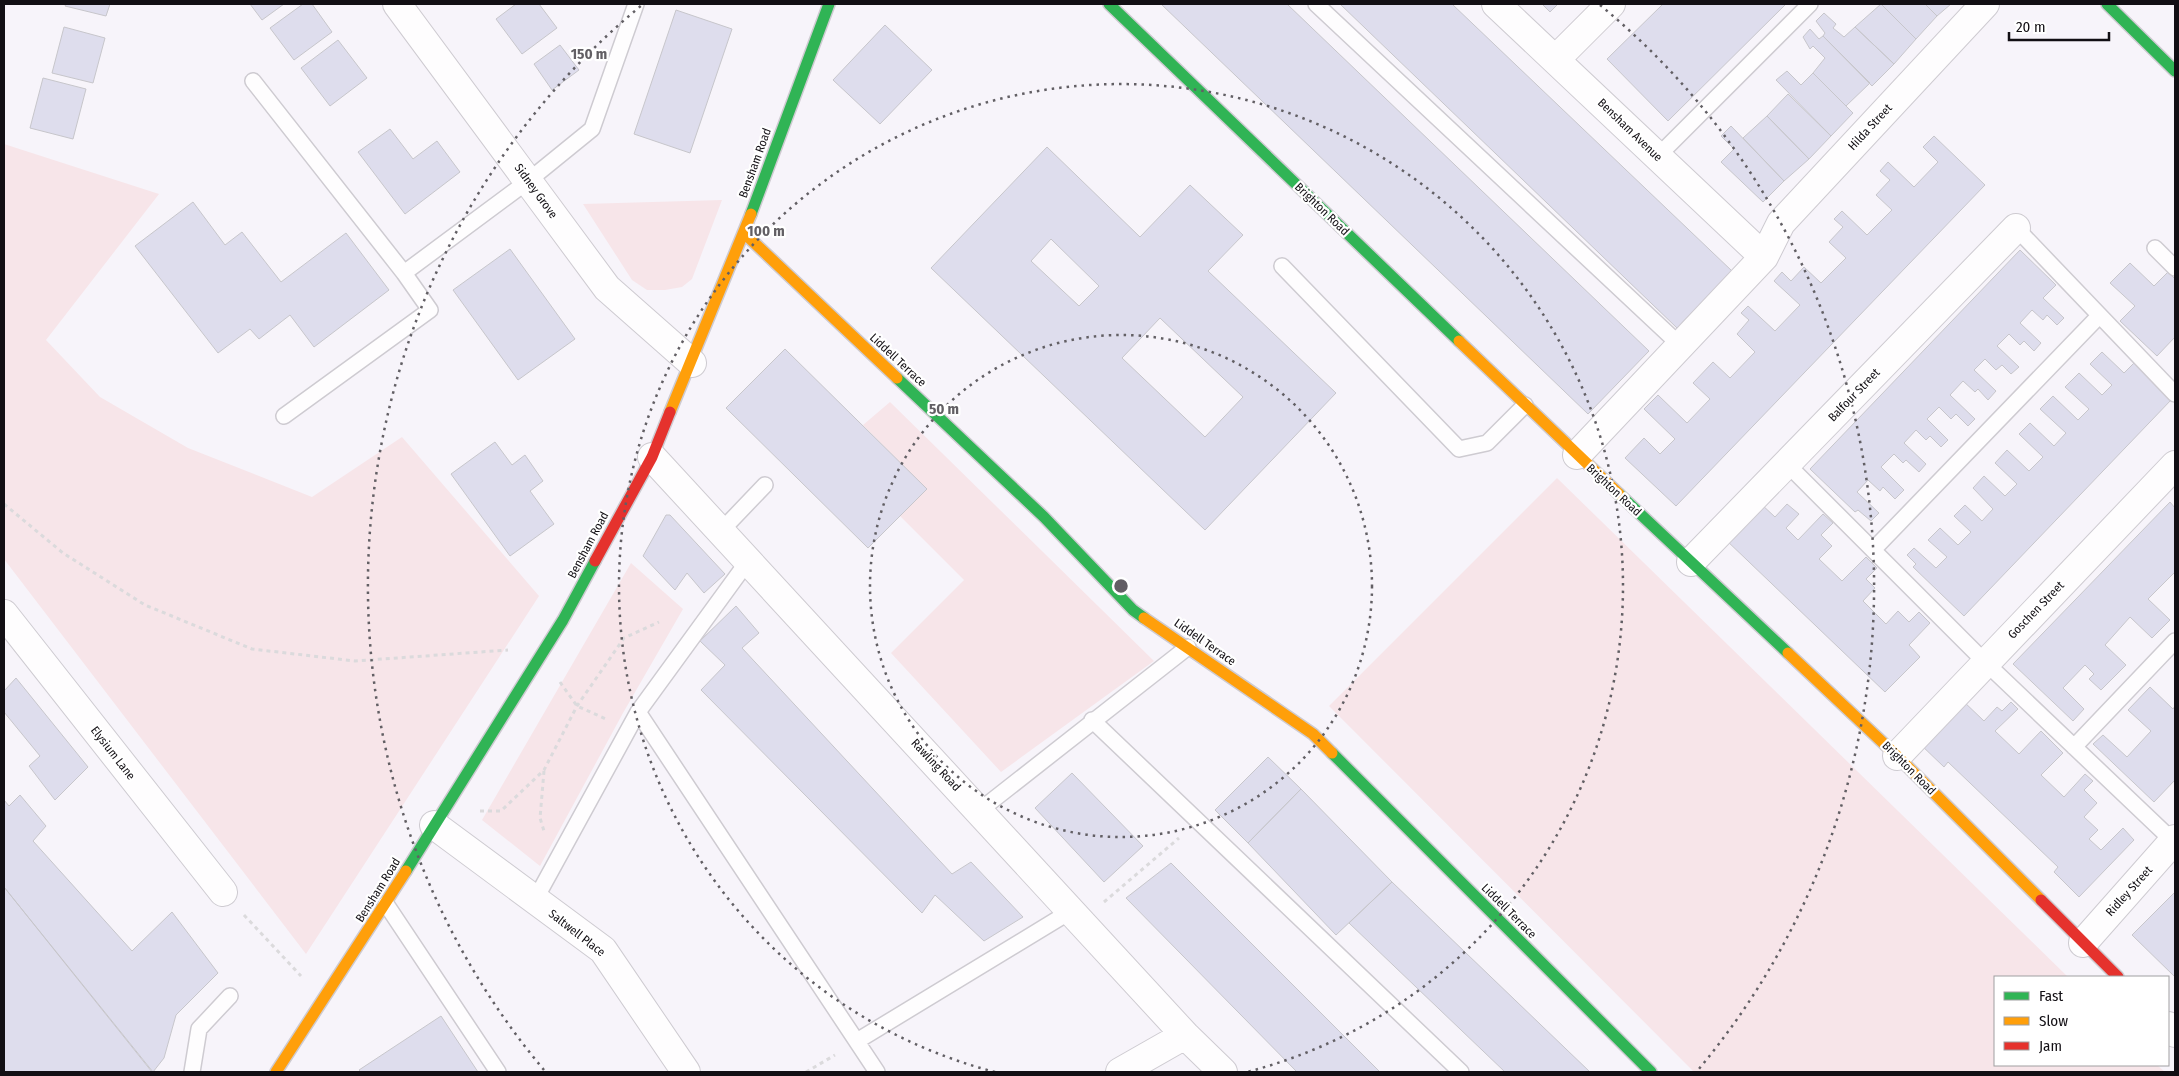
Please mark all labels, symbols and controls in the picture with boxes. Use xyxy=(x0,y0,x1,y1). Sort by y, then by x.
scale bar xyxy=(2009,10,2109,42)
text: 20 m xyxy=(2016,18,2046,36)
text: 150 m xyxy=(571,45,607,63)
street label: Bensham Avenue xyxy=(1595,96,1665,164)
street label: Hilda Street xyxy=(1845,101,1895,153)
street label: Bensham Road xyxy=(736,126,774,200)
street label: Sidney Grove xyxy=(512,161,561,221)
street label: Brighton Road xyxy=(1292,180,1352,238)
text: 100 m xyxy=(747,222,785,240)
street label: Liddell Terrace xyxy=(867,330,929,390)
street label: Balfour Street xyxy=(1825,366,1883,424)
text: 50 m xyxy=(929,400,959,418)
street label: Brighton Road xyxy=(1584,461,1644,519)
street label: Bensham Road xyxy=(565,509,611,581)
centre of rings xyxy=(1112,577,1130,595)
street label: Goschen Street xyxy=(2005,578,2067,642)
street label: Liddell Terrace xyxy=(1172,616,1238,668)
street label: Elysium Lane xyxy=(88,724,138,782)
street label: Rawling Road xyxy=(908,736,964,794)
street label: Brighton Road xyxy=(1879,738,1939,798)
street label: Bensham Road xyxy=(353,855,403,925)
street label: Ridley Street xyxy=(2103,863,2155,919)
street label: Liddell Terrace xyxy=(1479,881,1539,941)
street label: Saltwell Place xyxy=(546,907,608,959)
legend xyxy=(1994,976,2169,1066)
text: Fast xyxy=(2039,987,2063,1005)
text: Slow xyxy=(2039,1012,2068,1030)
text: Jam xyxy=(2039,1037,2062,1055)

